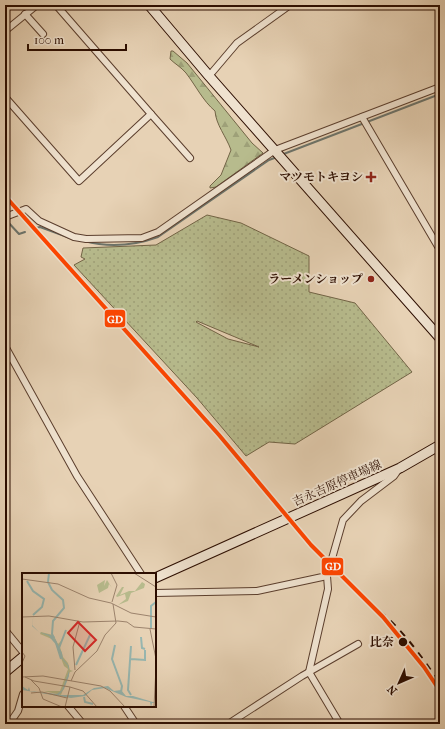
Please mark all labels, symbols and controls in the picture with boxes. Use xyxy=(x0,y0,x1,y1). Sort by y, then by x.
scale bar xyxy=(28,26,126,52)
text: 100 m xyxy=(34,33,64,47)
place label: マツモトキヨシ xyxy=(279,170,363,184)
marker: マツモトキヨシ xyxy=(366,172,376,182)
place label: ラーメンショップ xyxy=(268,272,363,286)
marker: ラーメンショップ xyxy=(366,274,376,284)
line badge: GD xyxy=(104,309,126,328)
text: GD xyxy=(107,313,124,326)
street label: 吉永吉原停車場線 xyxy=(290,457,384,509)
line badge: GD xyxy=(321,557,344,576)
text: GD xyxy=(325,560,342,573)
inset map xyxy=(22,573,156,707)
place label: 比奈 xyxy=(370,635,394,649)
marker: 比奈 xyxy=(397,636,409,648)
north arrow xyxy=(379,663,419,703)
text: N xyxy=(384,682,400,697)

